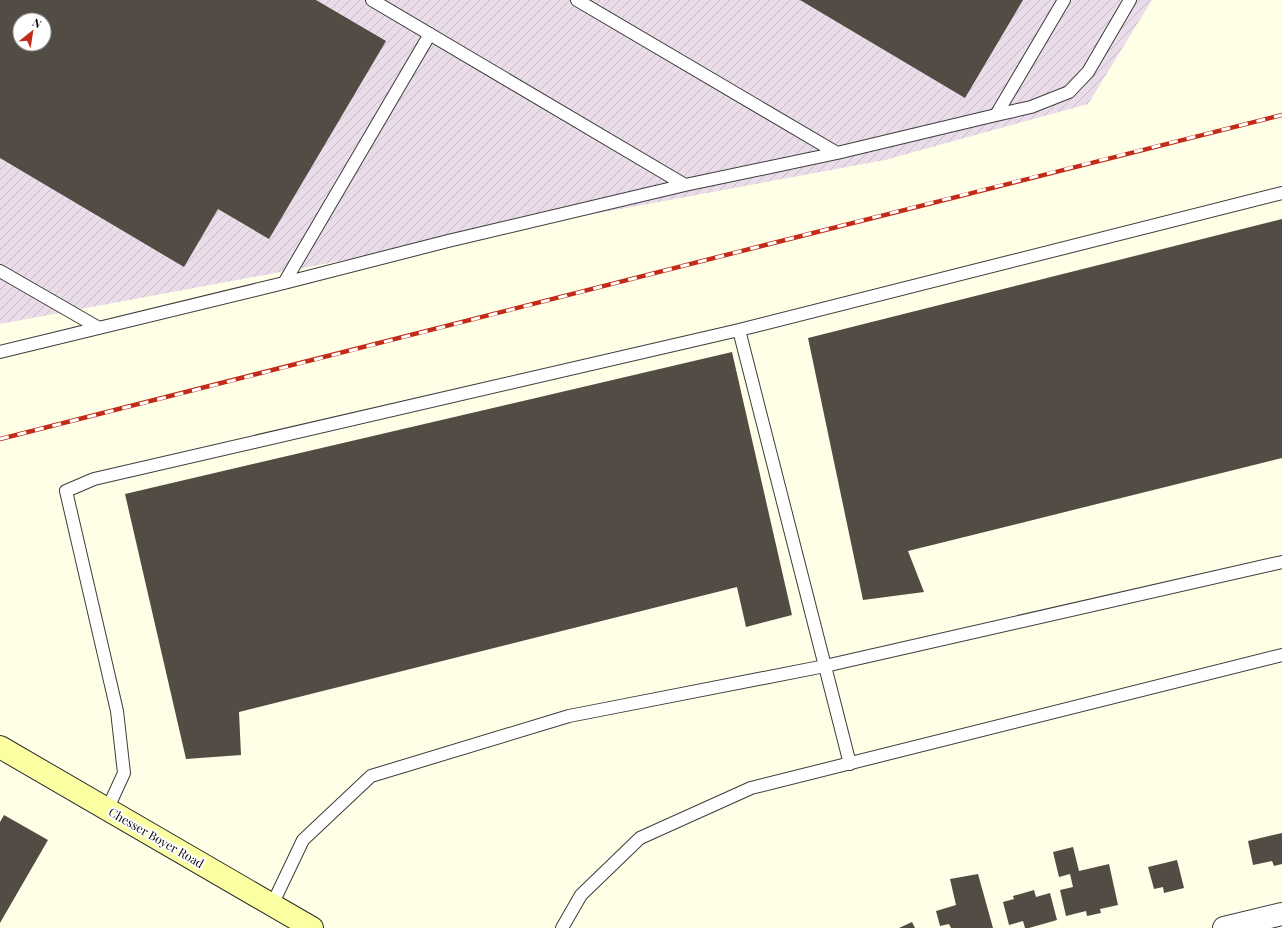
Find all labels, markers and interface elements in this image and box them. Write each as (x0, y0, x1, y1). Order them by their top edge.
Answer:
north arrow (12, 12, 52, 52)
text: N (30, 14, 44, 31)
street label: Chesser Boyer Road (106, 803, 207, 871)

